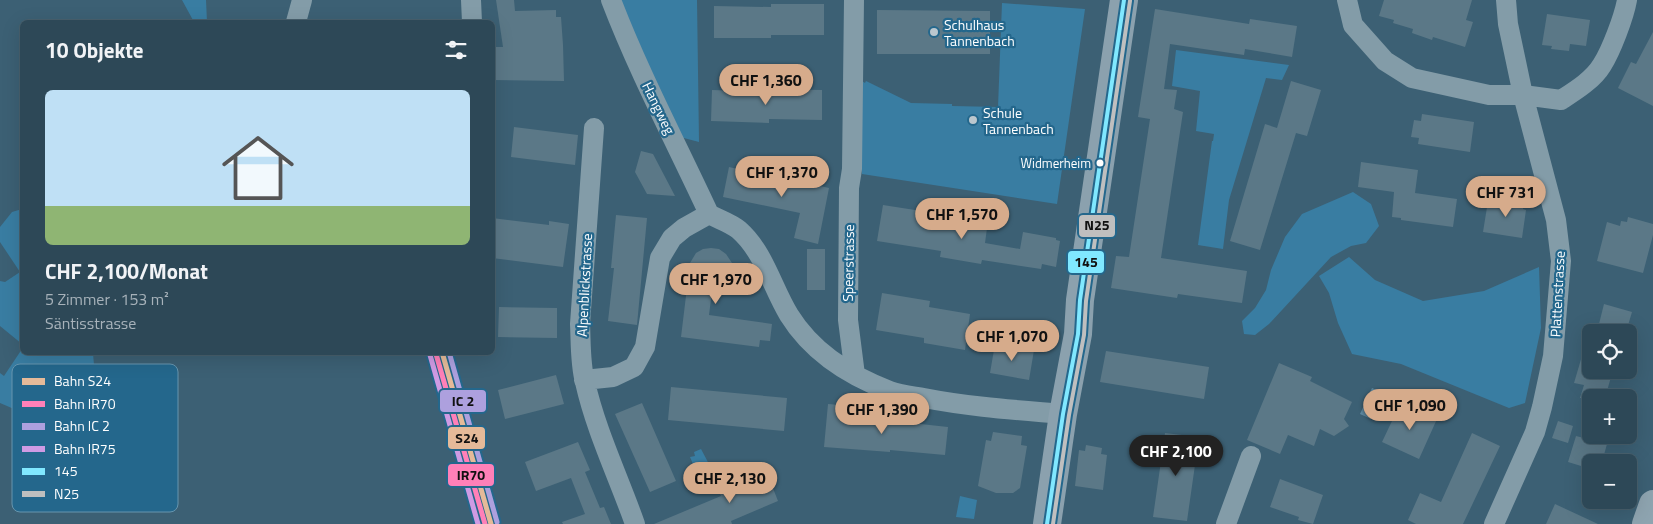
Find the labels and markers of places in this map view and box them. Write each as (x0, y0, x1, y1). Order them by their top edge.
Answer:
place label: Schulhaus Tannenbach (944, 14, 1015, 51)
marker: Schulhaus Tannenbach (928, 26, 940, 38)
pin: CHF 1,360 (709, 64, 823, 106)
place label: Schule Tannenbach (983, 102, 1054, 139)
marker: Schule Tannenbach (967, 114, 979, 126)
place label: Widmerheim (1021, 153, 1091, 173)
pin: CHF 1,370 (725, 156, 839, 198)
marker: Widmerheim (1095, 158, 1105, 168)
pin: CHF 731 (1460, 176, 1552, 218)
pin: CHF 1,570 (905, 198, 1019, 240)
pin: CHF 1,970 (659, 262, 773, 305)
pin: CHF 1,070 (955, 320, 1069, 362)
pin: CHF 1,090 (1353, 388, 1467, 431)
pin: CHF 1,390 (825, 392, 939, 435)
pin: CHF 2,100 (1119, 434, 1233, 477)
pin: CHF 2,130 (673, 462, 787, 504)

